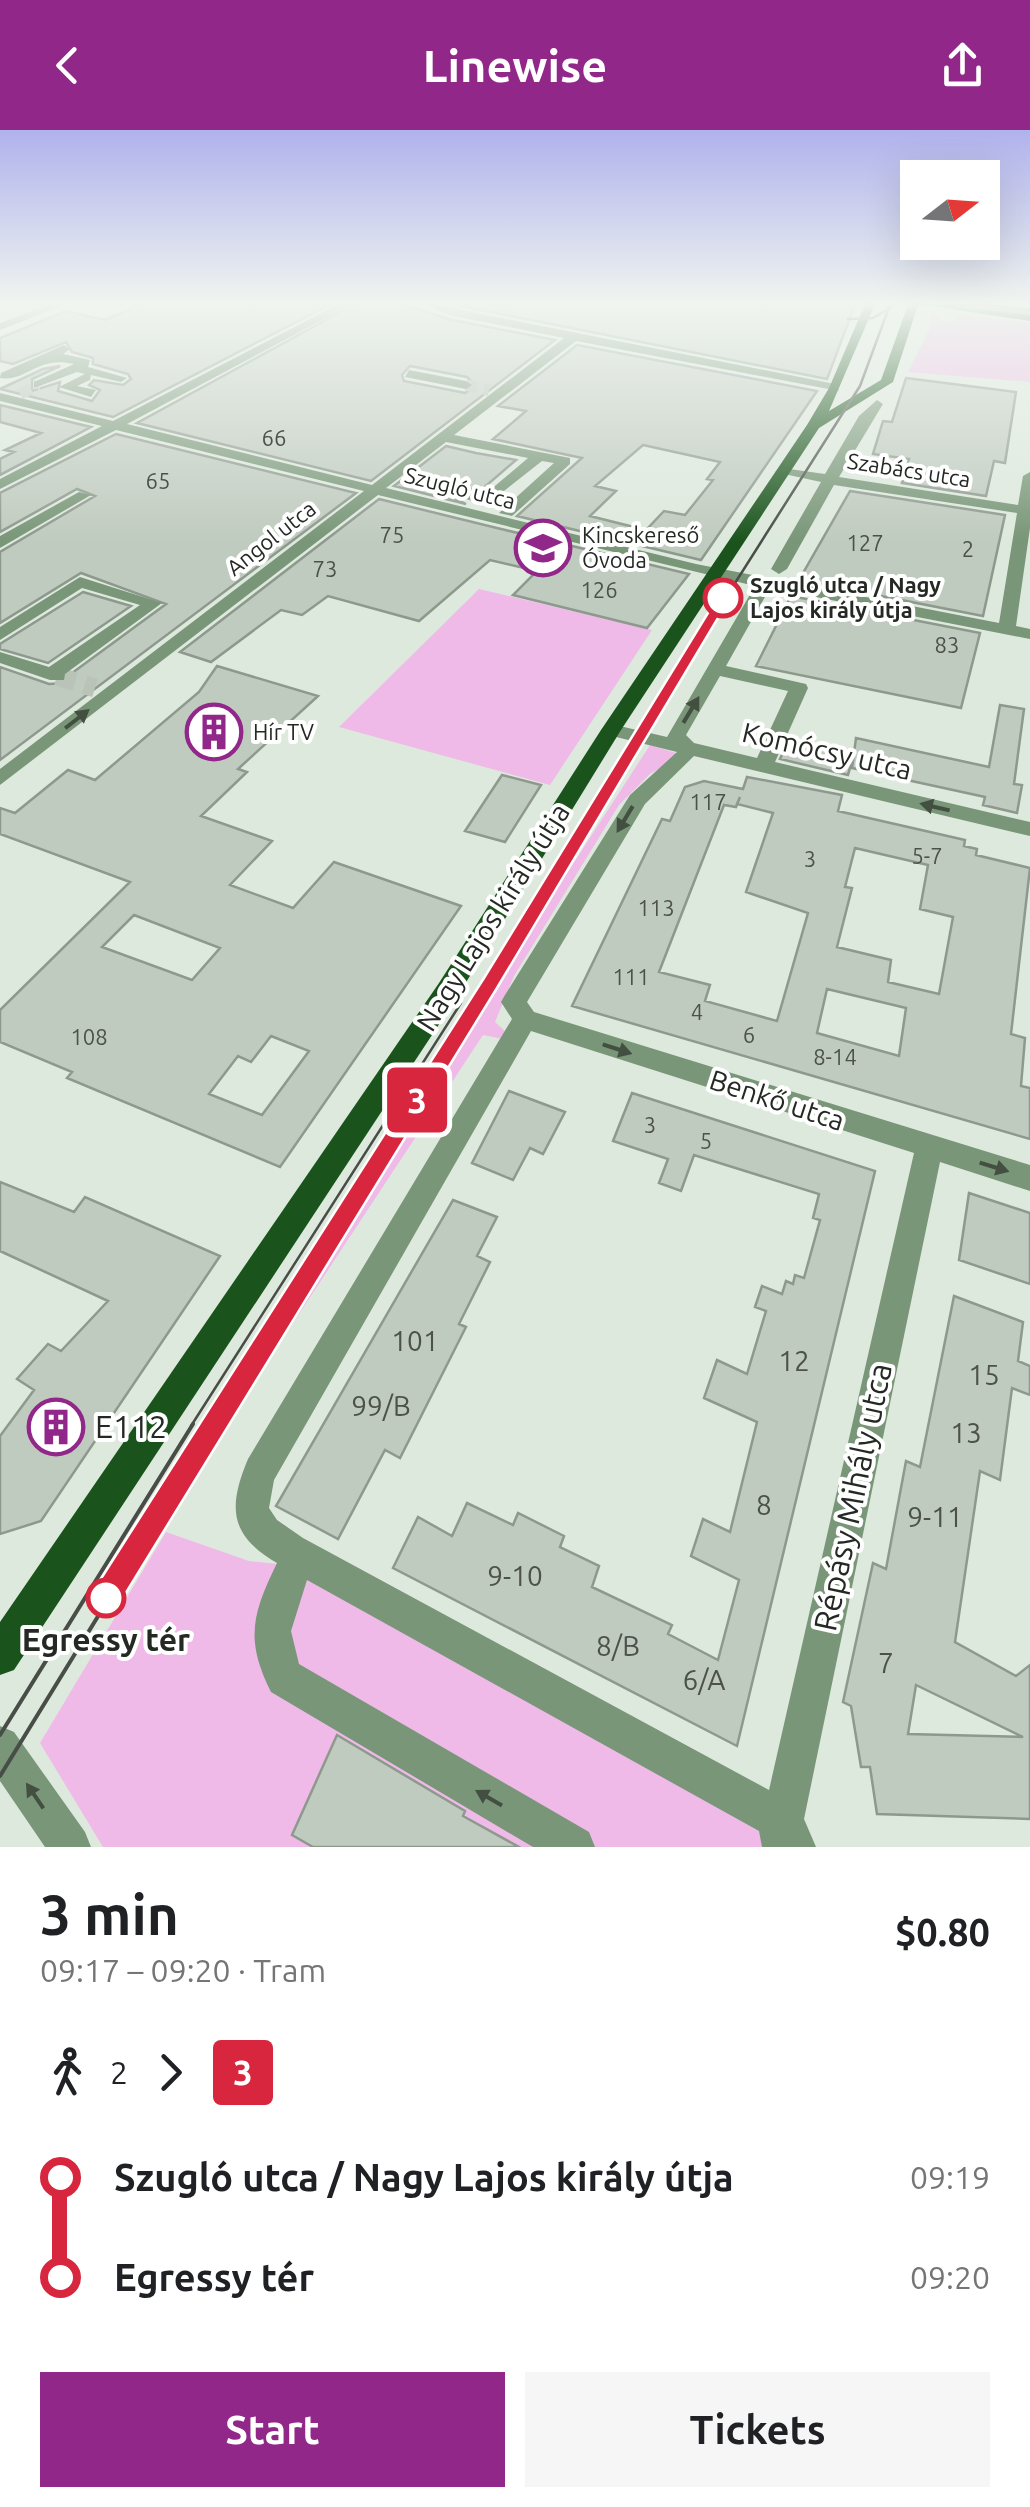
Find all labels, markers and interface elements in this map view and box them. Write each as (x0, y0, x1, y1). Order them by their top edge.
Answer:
icon: back (40, 38, 95, 93)
icon: share (935, 38, 990, 93)
text: Linewise (423, 40, 607, 91)
north arrow (900, 160, 1000, 260)
map controls (900, 160, 1000, 260)
house number: 66 (262, 425, 286, 450)
street label: Szabács utca (846, 447, 973, 492)
street label: Szugló utca (402, 462, 518, 513)
house number: 65 (146, 468, 170, 493)
street label: Angol utca (221, 495, 320, 580)
school or university icon: Kincskereső Óvoda (513, 518, 573, 578)
house number: 75 (380, 522, 404, 547)
place label: Kincskereső Óvoda (582, 522, 699, 572)
house number: 127 (846, 530, 884, 555)
house number: 2 (962, 536, 974, 561)
house number: 73 (313, 556, 337, 581)
place label: Szugló utca / Nagy Lajos király útja (750, 572, 941, 622)
house number: 126 (580, 577, 618, 602)
marker: Szugló utca / Nagy Lajos király útja (704, 579, 742, 617)
house number: 83 (935, 632, 959, 657)
one-way arrow (682, 696, 699, 724)
building icon: Hír TV (184, 702, 244, 762)
one-way arrow (64, 709, 89, 730)
street label: Komócsy utca (739, 716, 915, 785)
place label: Hír TV (253, 719, 314, 744)
house number: 117 (689, 789, 727, 814)
street label: Nagy Lajos király útja (410, 797, 575, 1036)
one-way arrow (919, 799, 950, 814)
one-way arrow (617, 805, 634, 833)
house number: 5-7 (911, 843, 943, 868)
house number: 3 (804, 846, 816, 871)
house number: 113 (637, 895, 675, 920)
house number: 111 (612, 964, 650, 989)
house number: 4 (691, 999, 703, 1024)
house number: 6 (743, 1022, 755, 1047)
house number: 108 (70, 1024, 108, 1049)
one-way arrow (603, 1042, 633, 1057)
house number: 8-14 (813, 1044, 857, 1069)
street label: Benkő utca (706, 1063, 848, 1136)
line badge: 3 (384, 1068, 450, 1132)
text: 3 (407, 1080, 427, 1120)
house number: 3 (644, 1112, 656, 1137)
house number: 5 (700, 1128, 712, 1153)
one-way arrow (979, 1160, 1010, 1175)
house number: 101 (391, 1325, 439, 1356)
house number: 12 (778, 1345, 810, 1376)
house number: 15 (968, 1359, 1000, 1390)
street label: Répásy Mihály utca (806, 1360, 898, 1634)
house number: 99/B (351, 1390, 411, 1421)
building icon: E112 (26, 1397, 86, 1457)
place label: E112 (95, 1408, 167, 1444)
house number: 13 (950, 1417, 982, 1448)
house number: 8 (756, 1489, 772, 1520)
house number: 9-11 (907, 1501, 963, 1532)
house number: 9-10 (487, 1560, 543, 1591)
marker: Egressy tér (87, 1579, 125, 1617)
place label: Egressy tér (22, 1621, 190, 1657)
house number: 8/B (596, 1630, 640, 1661)
house number: 7 (878, 1647, 894, 1678)
house number: 6/A (682, 1664, 726, 1695)
one-way arrow (26, 1783, 45, 1810)
one-way arrow (475, 1790, 503, 1807)
text: 3 min (40, 1884, 179, 1945)
text: $0.80 (895, 1911, 990, 1953)
text: 09:17 – 09:20 · Tram (40, 1952, 326, 1988)
icon: walk (40, 2045, 95, 2100)
icon: forward (143, 2045, 198, 2100)
text: 3 (233, 2052, 253, 2092)
text: 2 (110, 2054, 128, 2090)
text: Szugló utca / Nagy Lajos király útja (114, 2156, 734, 2198)
text: 09:19 (910, 2159, 990, 2195)
text: Egressy tér (114, 2256, 314, 2298)
text: 09:20 (910, 2259, 990, 2295)
button: Start (40, 2372, 505, 2487)
button: Tickets (525, 2372, 990, 2487)

